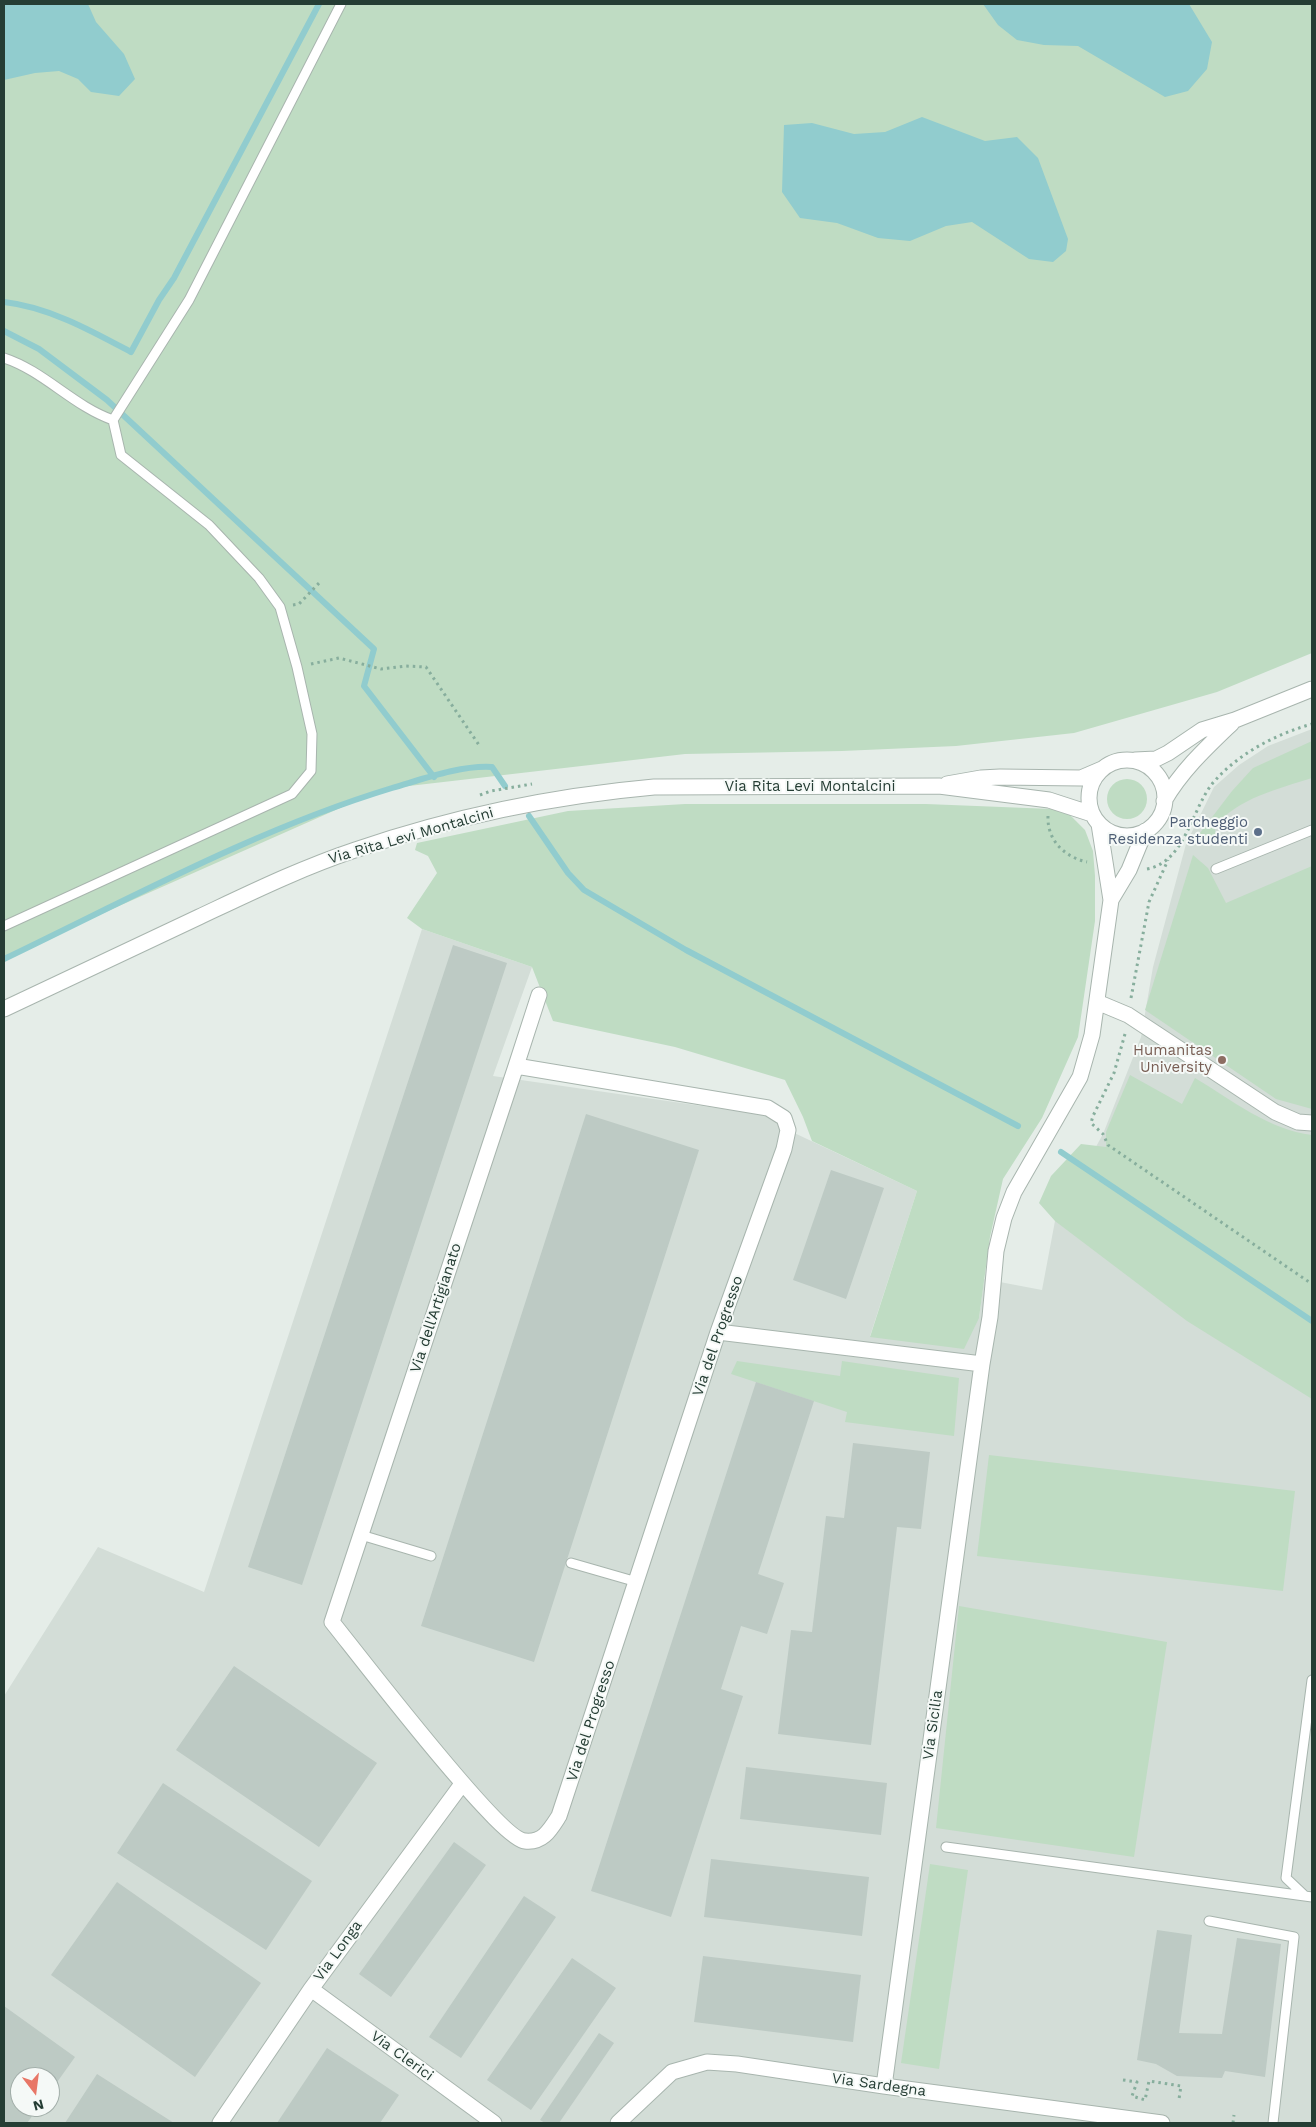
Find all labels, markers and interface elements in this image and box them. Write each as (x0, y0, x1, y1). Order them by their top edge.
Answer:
street label: Via Rita Levi Montalcini (724, 778, 896, 796)
street label: Via Rita Levi Montalcini (326, 804, 496, 868)
place label: Parcheggio Residenza studenti (1108, 814, 1248, 849)
marker: Parcheggio Residenza studenti (1252, 826, 1264, 838)
place label: Humanitas University (1133, 1042, 1212, 1077)
marker: Humanitas University (1216, 1054, 1228, 1066)
street label: Via dell'Artigianato (407, 1241, 465, 1375)
street label: Via del Progresso (689, 1273, 747, 1399)
street label: Via del Progresso (563, 1658, 619, 1784)
street label: Via Sicilia (919, 1689, 947, 1761)
street label: Via Longa (310, 1917, 366, 1985)
street label: Via Clerici (367, 2027, 437, 2085)
north arrow (10, 2067, 60, 2117)
street label: Via Sardegna (831, 2069, 927, 2101)
text: N (32, 2096, 46, 2115)

